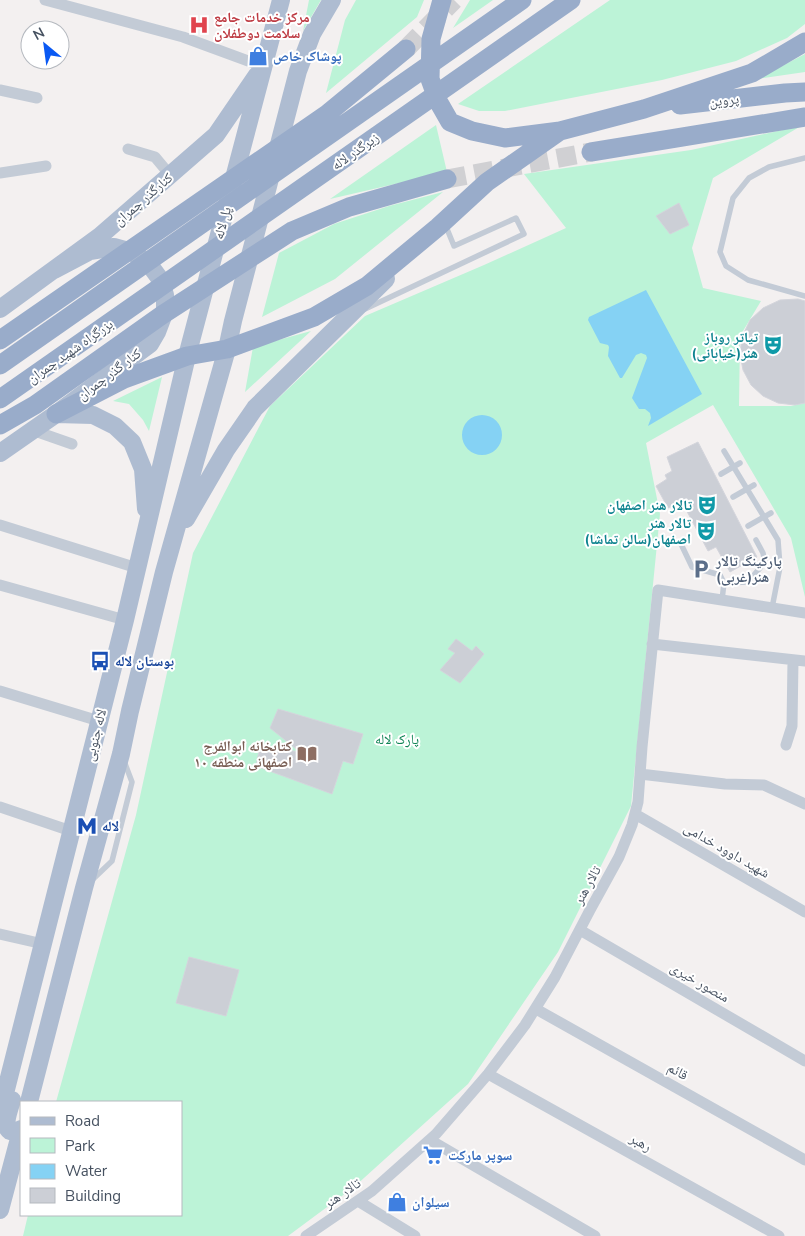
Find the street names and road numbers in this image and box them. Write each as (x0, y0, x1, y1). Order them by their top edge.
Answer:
street label: پروین (708, 89, 740, 112)
street label: زیرگذر لاله (328, 128, 383, 175)
street label: کنارگذر چمران (110, 168, 177, 230)
street label: پل لاله (209, 204, 236, 242)
street label: بزرگراه شهید چمران (24, 315, 117, 388)
street label: کنار گذر چمران (73, 344, 145, 405)
street label: لاله جنوبی (80, 707, 111, 763)
street label: شهید داوود خدامی (680, 818, 773, 883)
street label: تالار هنر (569, 862, 606, 909)
street label: منصور خیری (667, 958, 733, 1007)
street label: قائم (664, 1058, 692, 1085)
street label: رهبر (626, 1128, 655, 1156)
street label: تالار هنر (319, 1174, 365, 1214)

